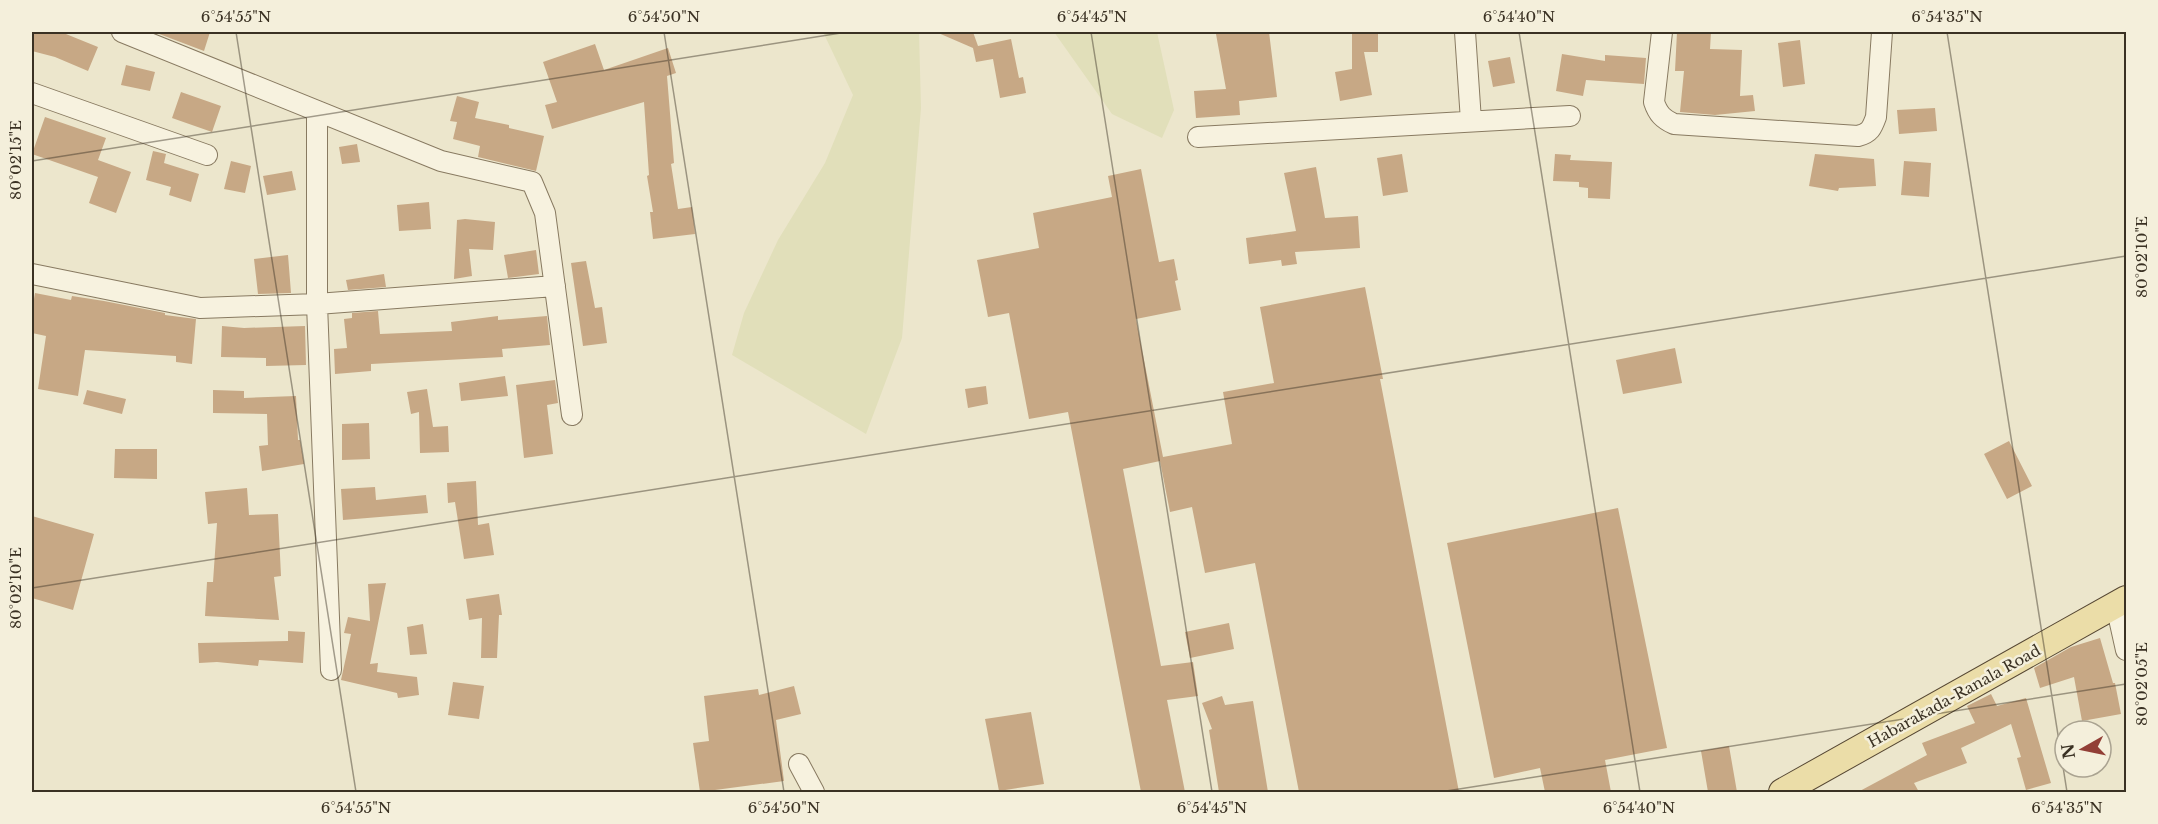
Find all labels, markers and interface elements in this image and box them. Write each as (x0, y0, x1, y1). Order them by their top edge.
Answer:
text: 6°54'55"N (201, 7, 271, 26)
text: 6°54'50"N (628, 7, 700, 26)
text: 6°54'45"N (1057, 7, 1127, 26)
text: 6°54'40"N (1483, 7, 1555, 26)
text: 6°54'35"N (1911, 7, 1983, 26)
text: 80°02'15"E (6, 120, 25, 200)
text: 80°02'10"E (2132, 216, 2151, 298)
text: 80°02'10"E (6, 547, 25, 629)
street label: Habarakada-Ranala Road (1864, 641, 2044, 751)
text: 80°02'05"E (2132, 642, 2151, 726)
north arrow (2053, 719, 2113, 779)
text: N (2057, 742, 2079, 760)
text: 6°54'55"N (321, 798, 391, 817)
text: 6°54'50"N (748, 798, 820, 817)
text: 6°54'45"N (1177, 798, 1247, 817)
text: 6°54'40"N (1603, 798, 1675, 817)
text: 6°54'35"N (2031, 798, 2103, 817)

